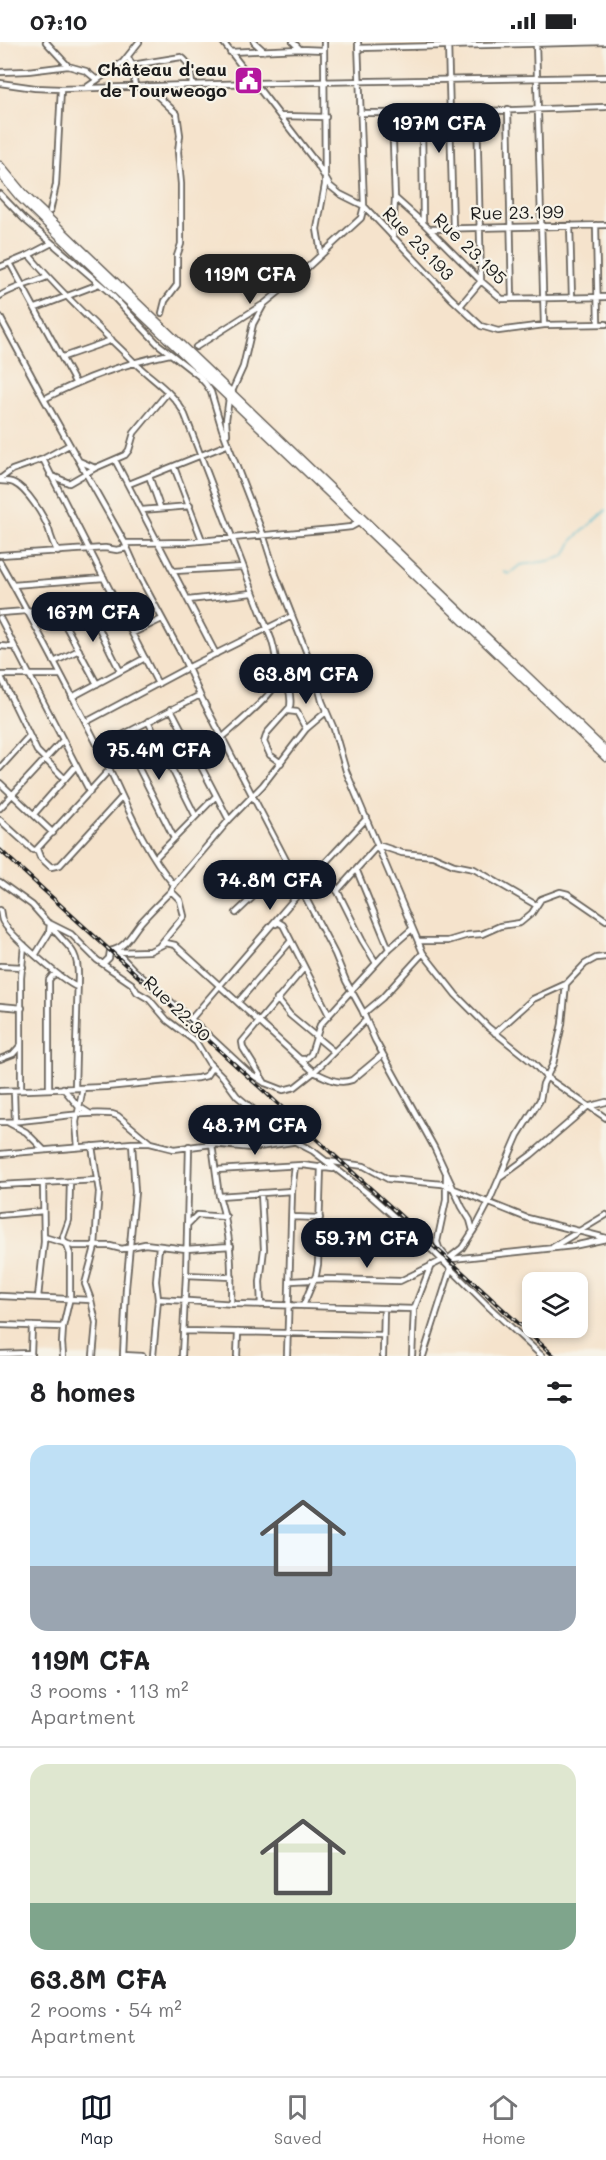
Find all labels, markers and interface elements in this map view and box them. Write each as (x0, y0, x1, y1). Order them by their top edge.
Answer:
text: 07:10 (30, 7, 87, 36)
place label: Château d'eau de Tourweogo (97, 57, 227, 102)
public building icon: Château d'eau de Tourweogo (232, 64, 264, 96)
pin: 197M CFA (377, 103, 501, 154)
text: 197M CFA (392, 109, 487, 135)
street label: Rue 23.199 (470, 199, 564, 225)
street label: Rue 23.193 (378, 201, 460, 285)
street label: Rue 23.195 (429, 207, 513, 289)
pin: 119M CFA (188, 254, 312, 305)
text: 119M CFA (204, 260, 296, 286)
pin: 167M CFA (31, 592, 155, 643)
text: 167M CFA (45, 598, 141, 624)
pin: 63.8M CFA (237, 654, 375, 705)
text: 63.8M CFA (253, 660, 359, 686)
pin: 75.4M CFA (90, 730, 228, 781)
text: 75.4M CFA (107, 736, 211, 762)
pin: 74.8M CFA (201, 860, 339, 911)
text: 74.8M CFA (217, 866, 323, 892)
street label: Rue 22.30 (139, 970, 217, 1047)
pin: 48.7M CFA (186, 1105, 324, 1156)
text: 48.7M CFA (202, 1111, 308, 1137)
pin: 59.7M CFA (298, 1218, 436, 1269)
text: 59.7M CFA (315, 1224, 419, 1250)
map controls (522, 1272, 588, 1338)
button: layers (522, 1272, 588, 1338)
text: 8 homes (30, 1375, 136, 1409)
icon: filters (543, 1376, 576, 1409)
icon: home (249, 1484, 357, 1592)
text: 119M CFA (30, 1643, 151, 1677)
text: 3 rooms · 113 m² (30, 1677, 189, 1703)
text: Apartment (30, 1703, 136, 1729)
icon: home (249, 1803, 357, 1911)
text: 63.8M CFA (30, 1962, 167, 1996)
text: 2 rooms · 54 m² (30, 1996, 182, 2022)
text: Apartment (30, 2022, 136, 2048)
tab: Map (80, 2091, 113, 2148)
tab: Saved (274, 2091, 321, 2148)
tab: Home (482, 2091, 526, 2148)

